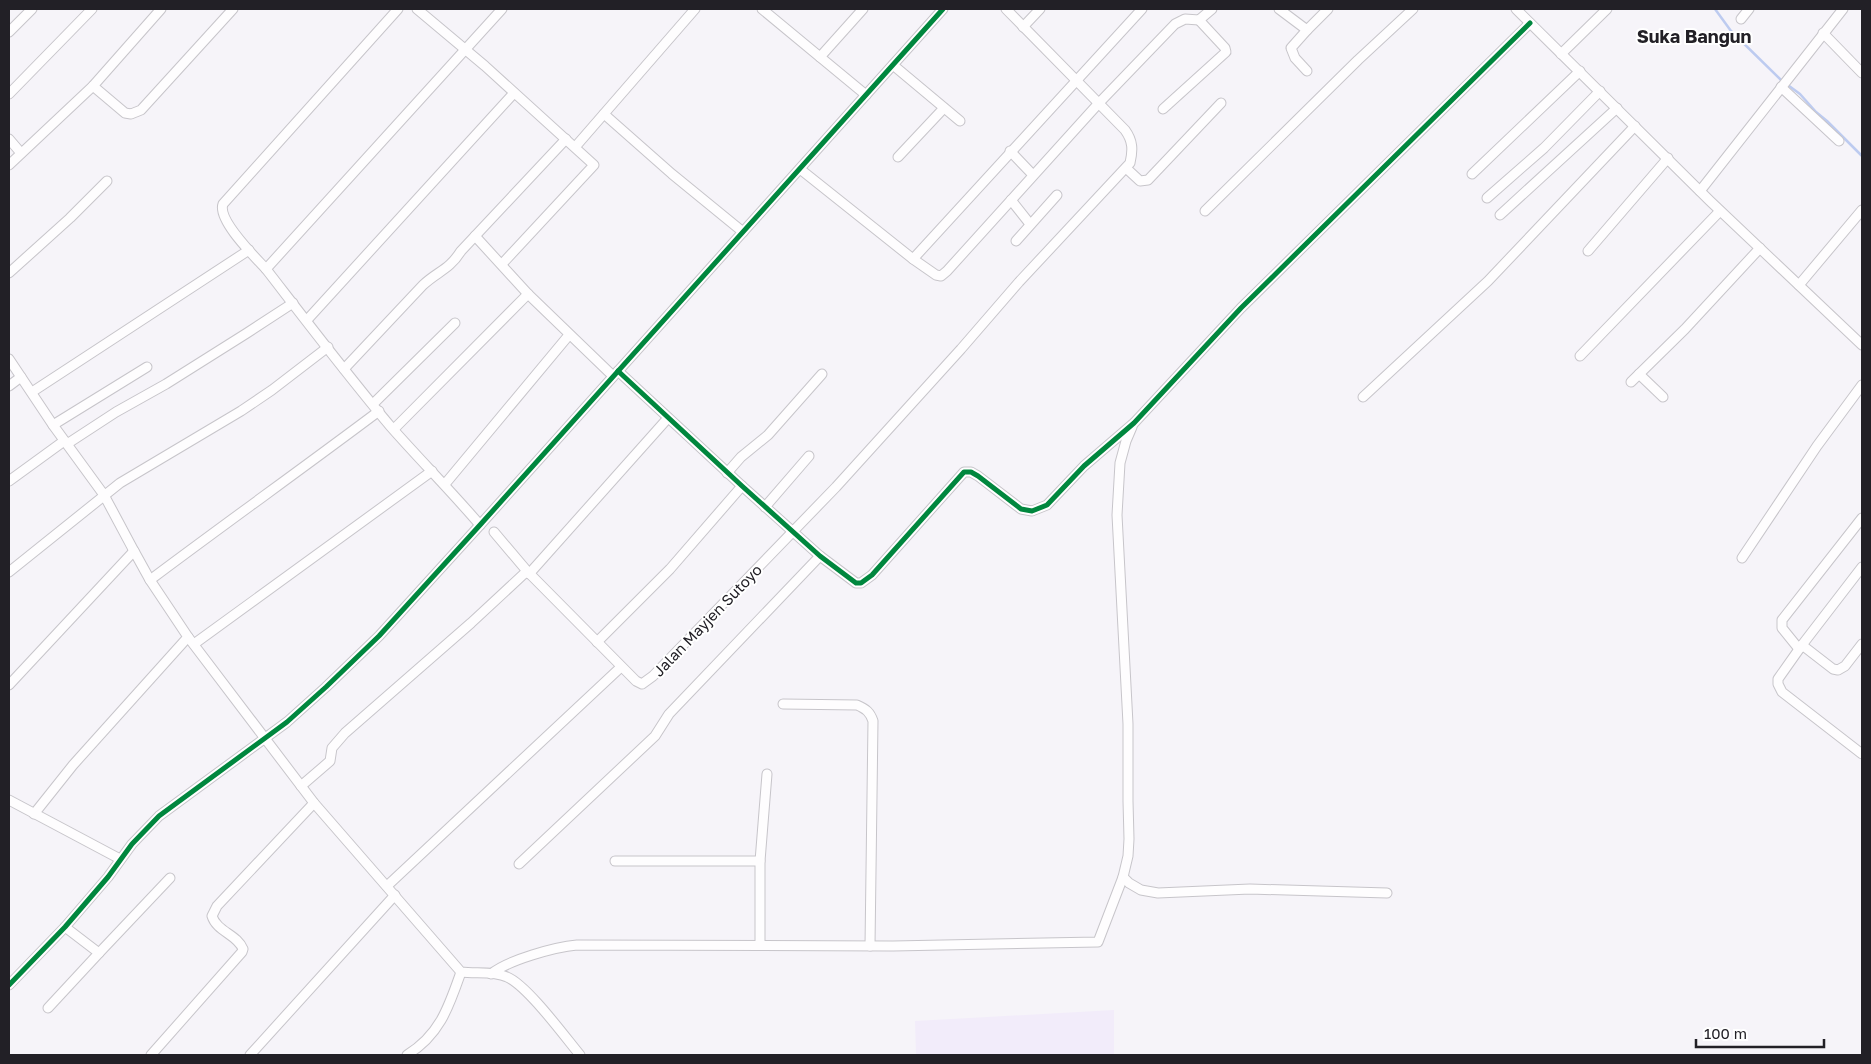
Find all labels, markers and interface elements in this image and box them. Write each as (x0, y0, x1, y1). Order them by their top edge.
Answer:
district label: Suka Bangun (1637, 25, 1751, 47)
street label: Jalan Mayjen Sutoyo (649, 560, 765, 680)
scale bar (1696, 1016, 1824, 1048)
text: 100 m (1704, 1024, 1747, 1042)

